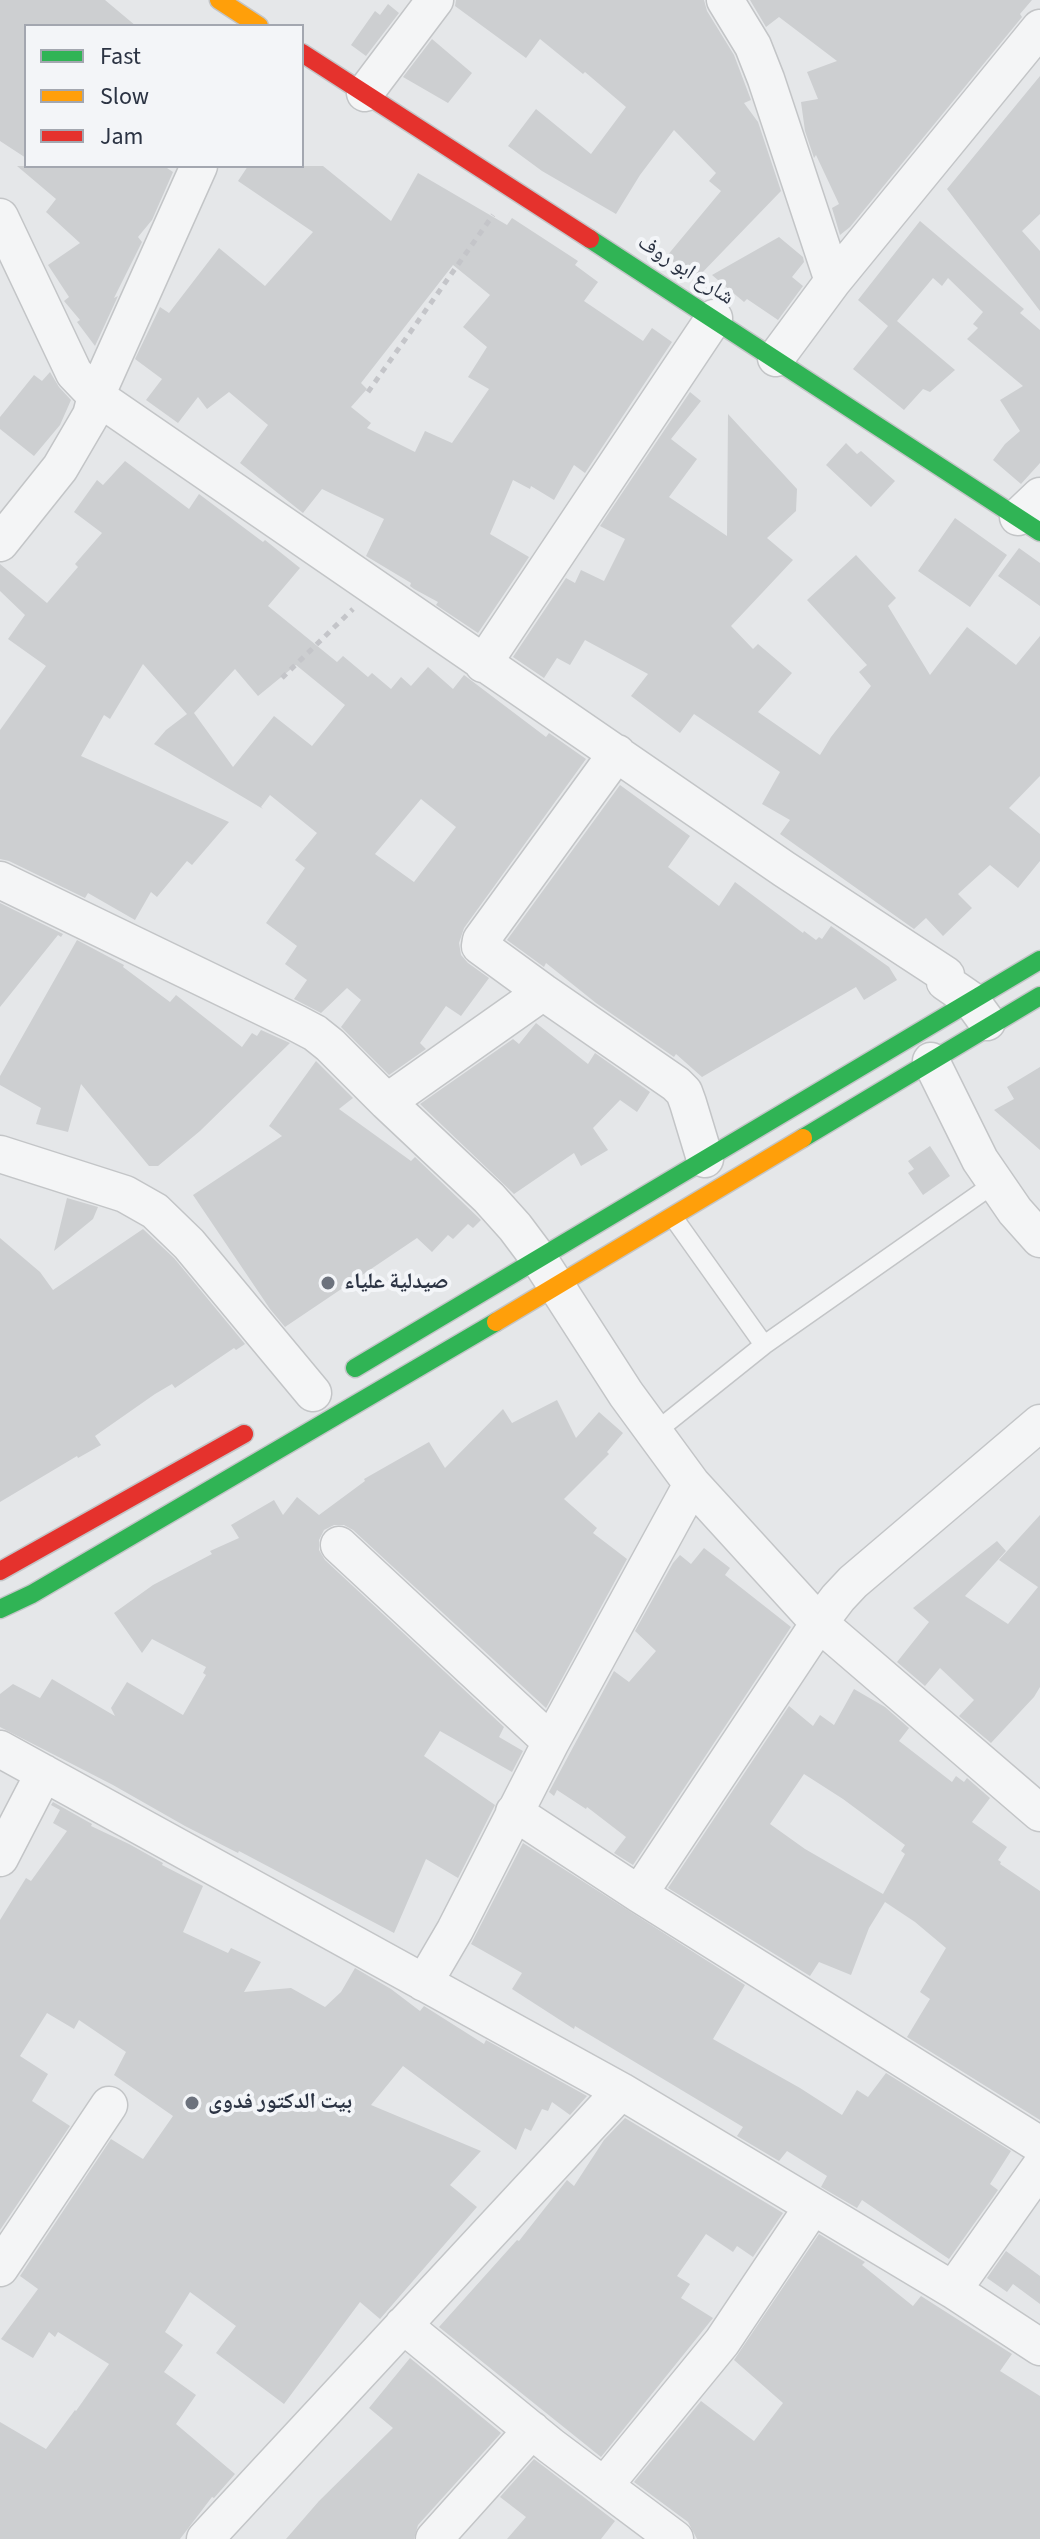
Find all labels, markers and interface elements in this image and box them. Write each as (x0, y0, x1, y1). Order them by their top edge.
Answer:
legend (24, 24, 304, 168)
text: Fast (100, 39, 141, 74)
text: Slow (100, 79, 149, 114)
text: Jam (100, 119, 144, 154)
street label: شارع ابو روف (632, 230, 738, 312)
place label: صيدلية علياء (344, 1270, 448, 1296)
marker: صيدلية علياء (319, 1274, 337, 1292)
place label: بيت الدكتور فدوى (208, 2090, 352, 2116)
marker: بيت الدكتور فدوى (183, 2094, 201, 2112)

